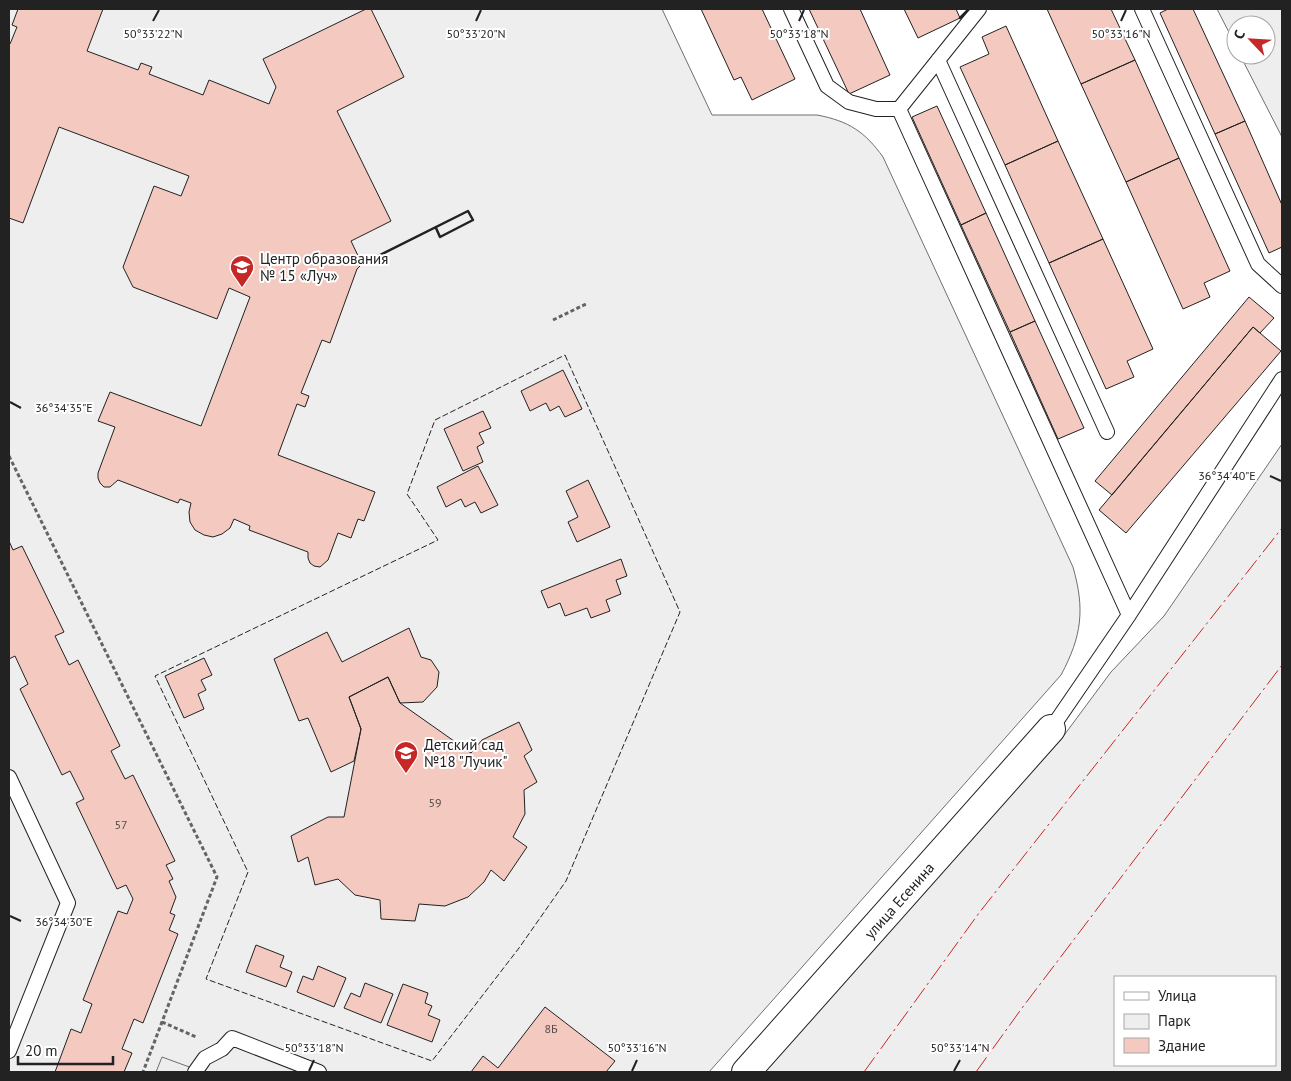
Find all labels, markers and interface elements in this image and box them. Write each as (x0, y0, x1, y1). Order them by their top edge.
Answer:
north arrow (1226, 15, 1276, 65)
text: 50°33'22"N (123, 26, 183, 41)
text: 50°33'20"N (446, 26, 506, 41)
text: 50°33'18"N (769, 26, 829, 41)
text: 50°33'16"N (1091, 26, 1151, 41)
text: С (1229, 27, 1249, 42)
place label: Центр образования № 15 «Луч» (260, 249, 388, 285)
school or university icon: Центр образования № 15 «Луч» (229, 254, 255, 288)
text: 36°34'35"E (35, 400, 93, 415)
text: 36°34'40"E (1198, 468, 1256, 483)
place label: Детский сад №18 "Лучик" (424, 735, 508, 771)
school or university icon: Детский сад №18 "Лучик" (393, 740, 419, 774)
house number: 59 (428, 795, 442, 810)
house number: 57 (114, 817, 128, 832)
street label: улица Есенина (860, 858, 938, 942)
text: 36°34'30"E (35, 914, 93, 929)
legend (1114, 976, 1276, 1066)
text: Улица (1158, 986, 1196, 1005)
text: Парк (1158, 1011, 1191, 1030)
house number: 8Б (544, 1021, 558, 1036)
scale bar (18, 1034, 112, 1066)
text: Здание (1158, 1036, 1206, 1055)
text: 50°33'18"N (284, 1040, 344, 1055)
text: 50°33'16"N (607, 1040, 667, 1055)
text: 50°33'14"N (930, 1040, 990, 1055)
text: 20 m (25, 1041, 58, 1060)

